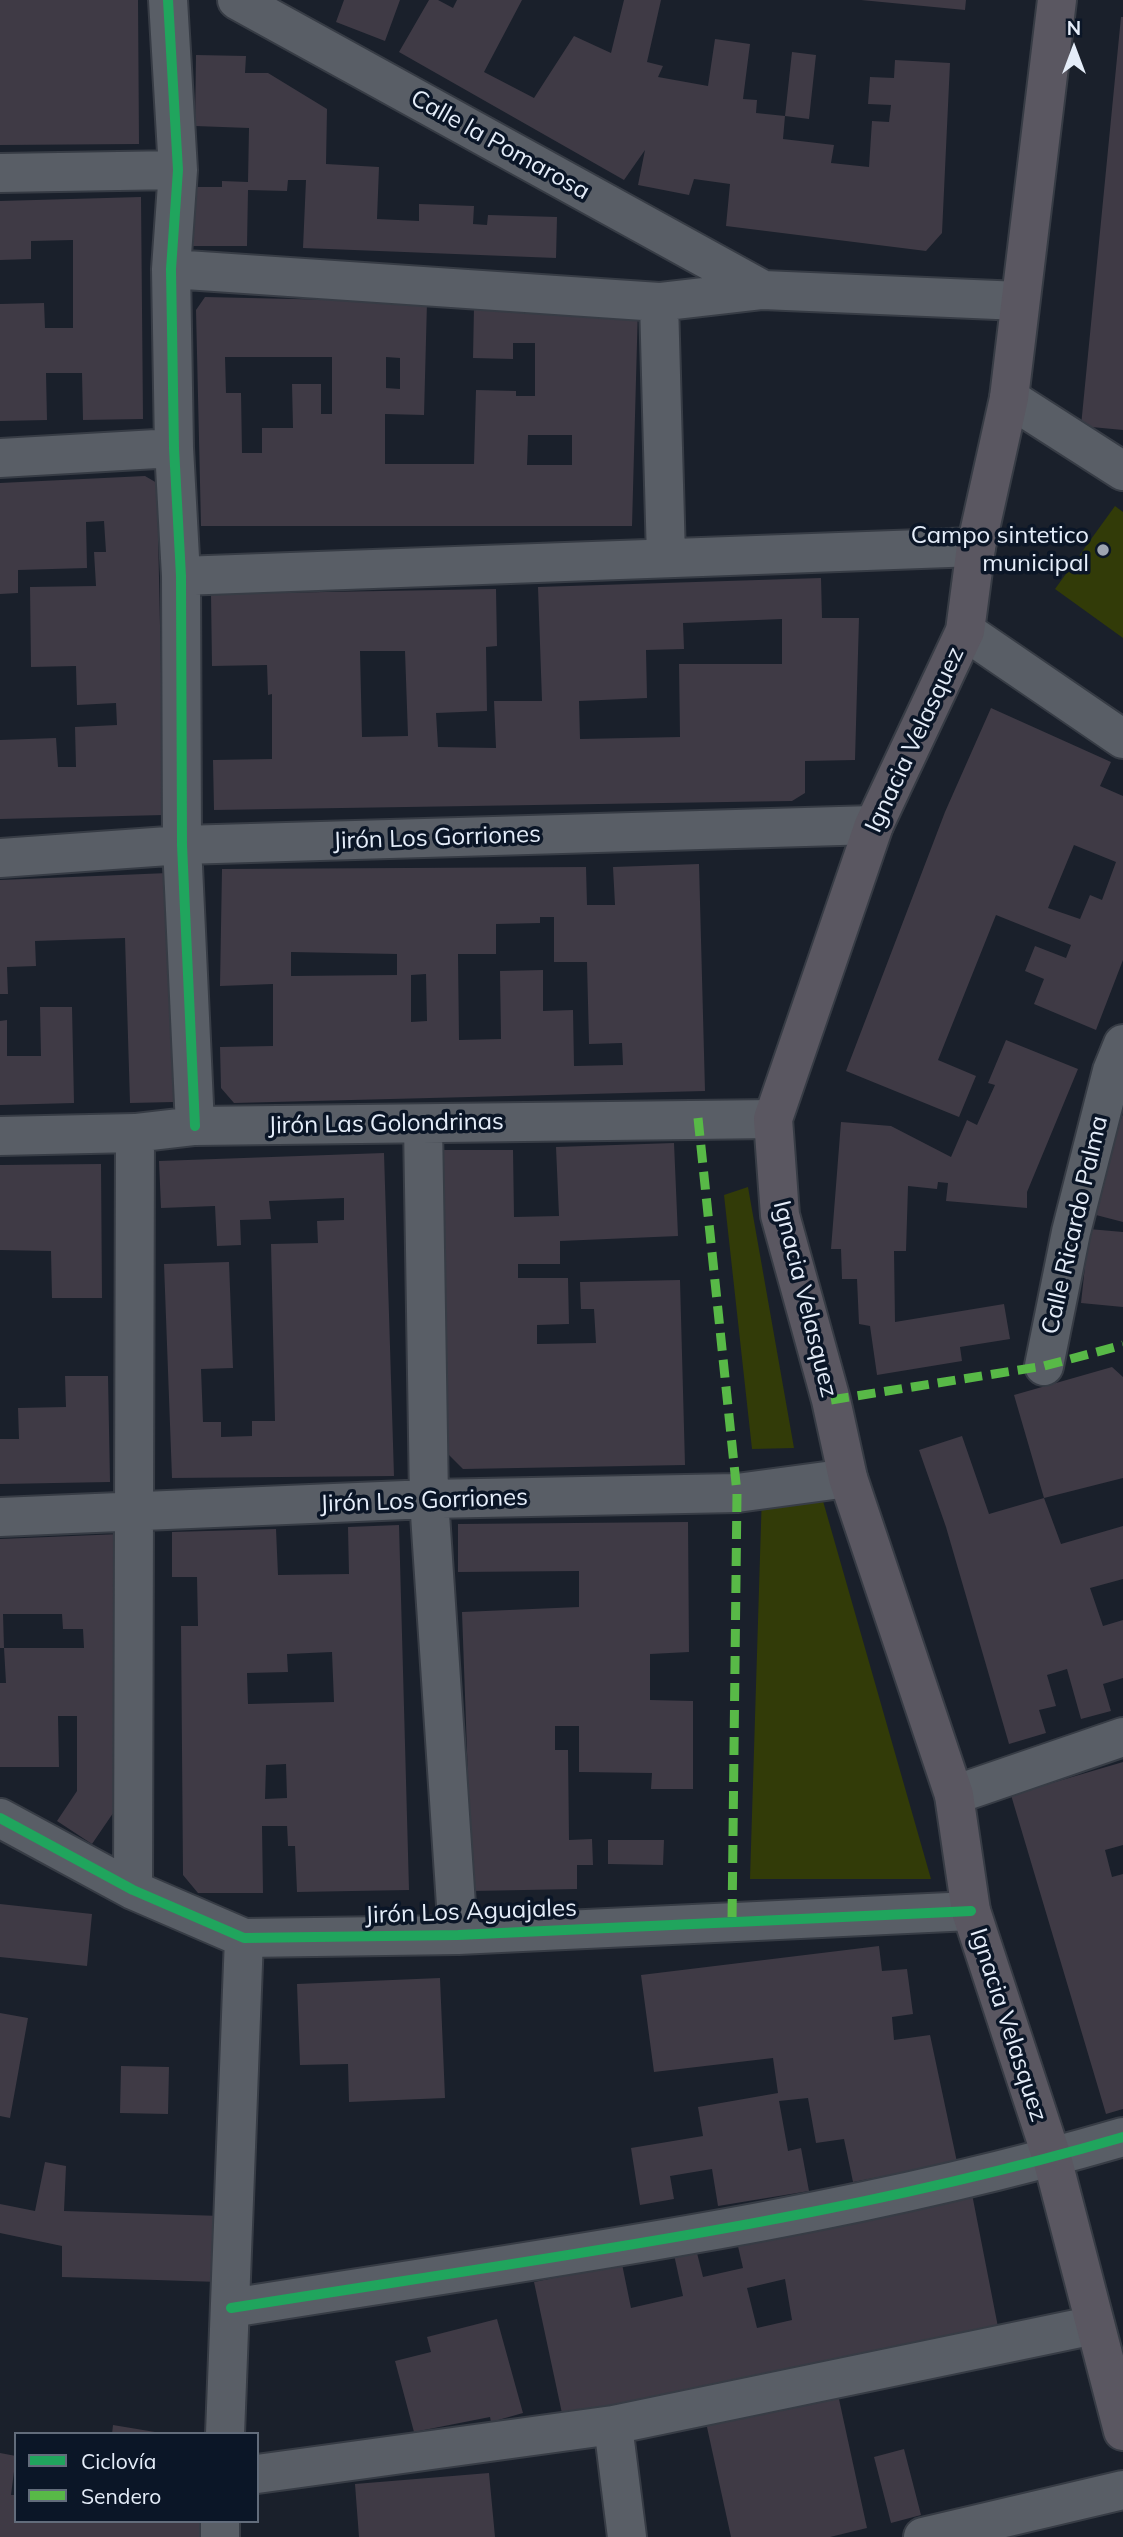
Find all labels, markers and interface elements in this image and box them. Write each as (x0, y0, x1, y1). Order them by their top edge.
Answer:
north arrow (1039, 14, 1109, 84)
text: N (1067, 16, 1081, 40)
street label: Calle la Pomarosa (405, 84, 595, 206)
place label: Campo sintetico municipal (911, 522, 1089, 578)
marker: Campo sintetico municipal (1095, 542, 1111, 558)
street label: Ignacia Velasquez (859, 643, 971, 837)
street label: Jirón Los Gorriones (332, 820, 542, 856)
street label: Jirón Las Golondrinas (268, 1108, 504, 1140)
street label: Calle Ricardo Palma (1036, 1113, 1114, 1337)
street label: Ignacia Velasquez (767, 1198, 843, 1400)
street label: Jirón Los Gorriones (319, 1483, 529, 1519)
street label: Jirón Los Aguajales (365, 1894, 577, 1930)
street label: Ignacia Velasquez (963, 1925, 1053, 2125)
legend (14, 2432, 259, 2523)
text: Ciclovía (81, 2448, 156, 2474)
text: Sendero (81, 2483, 161, 2509)

